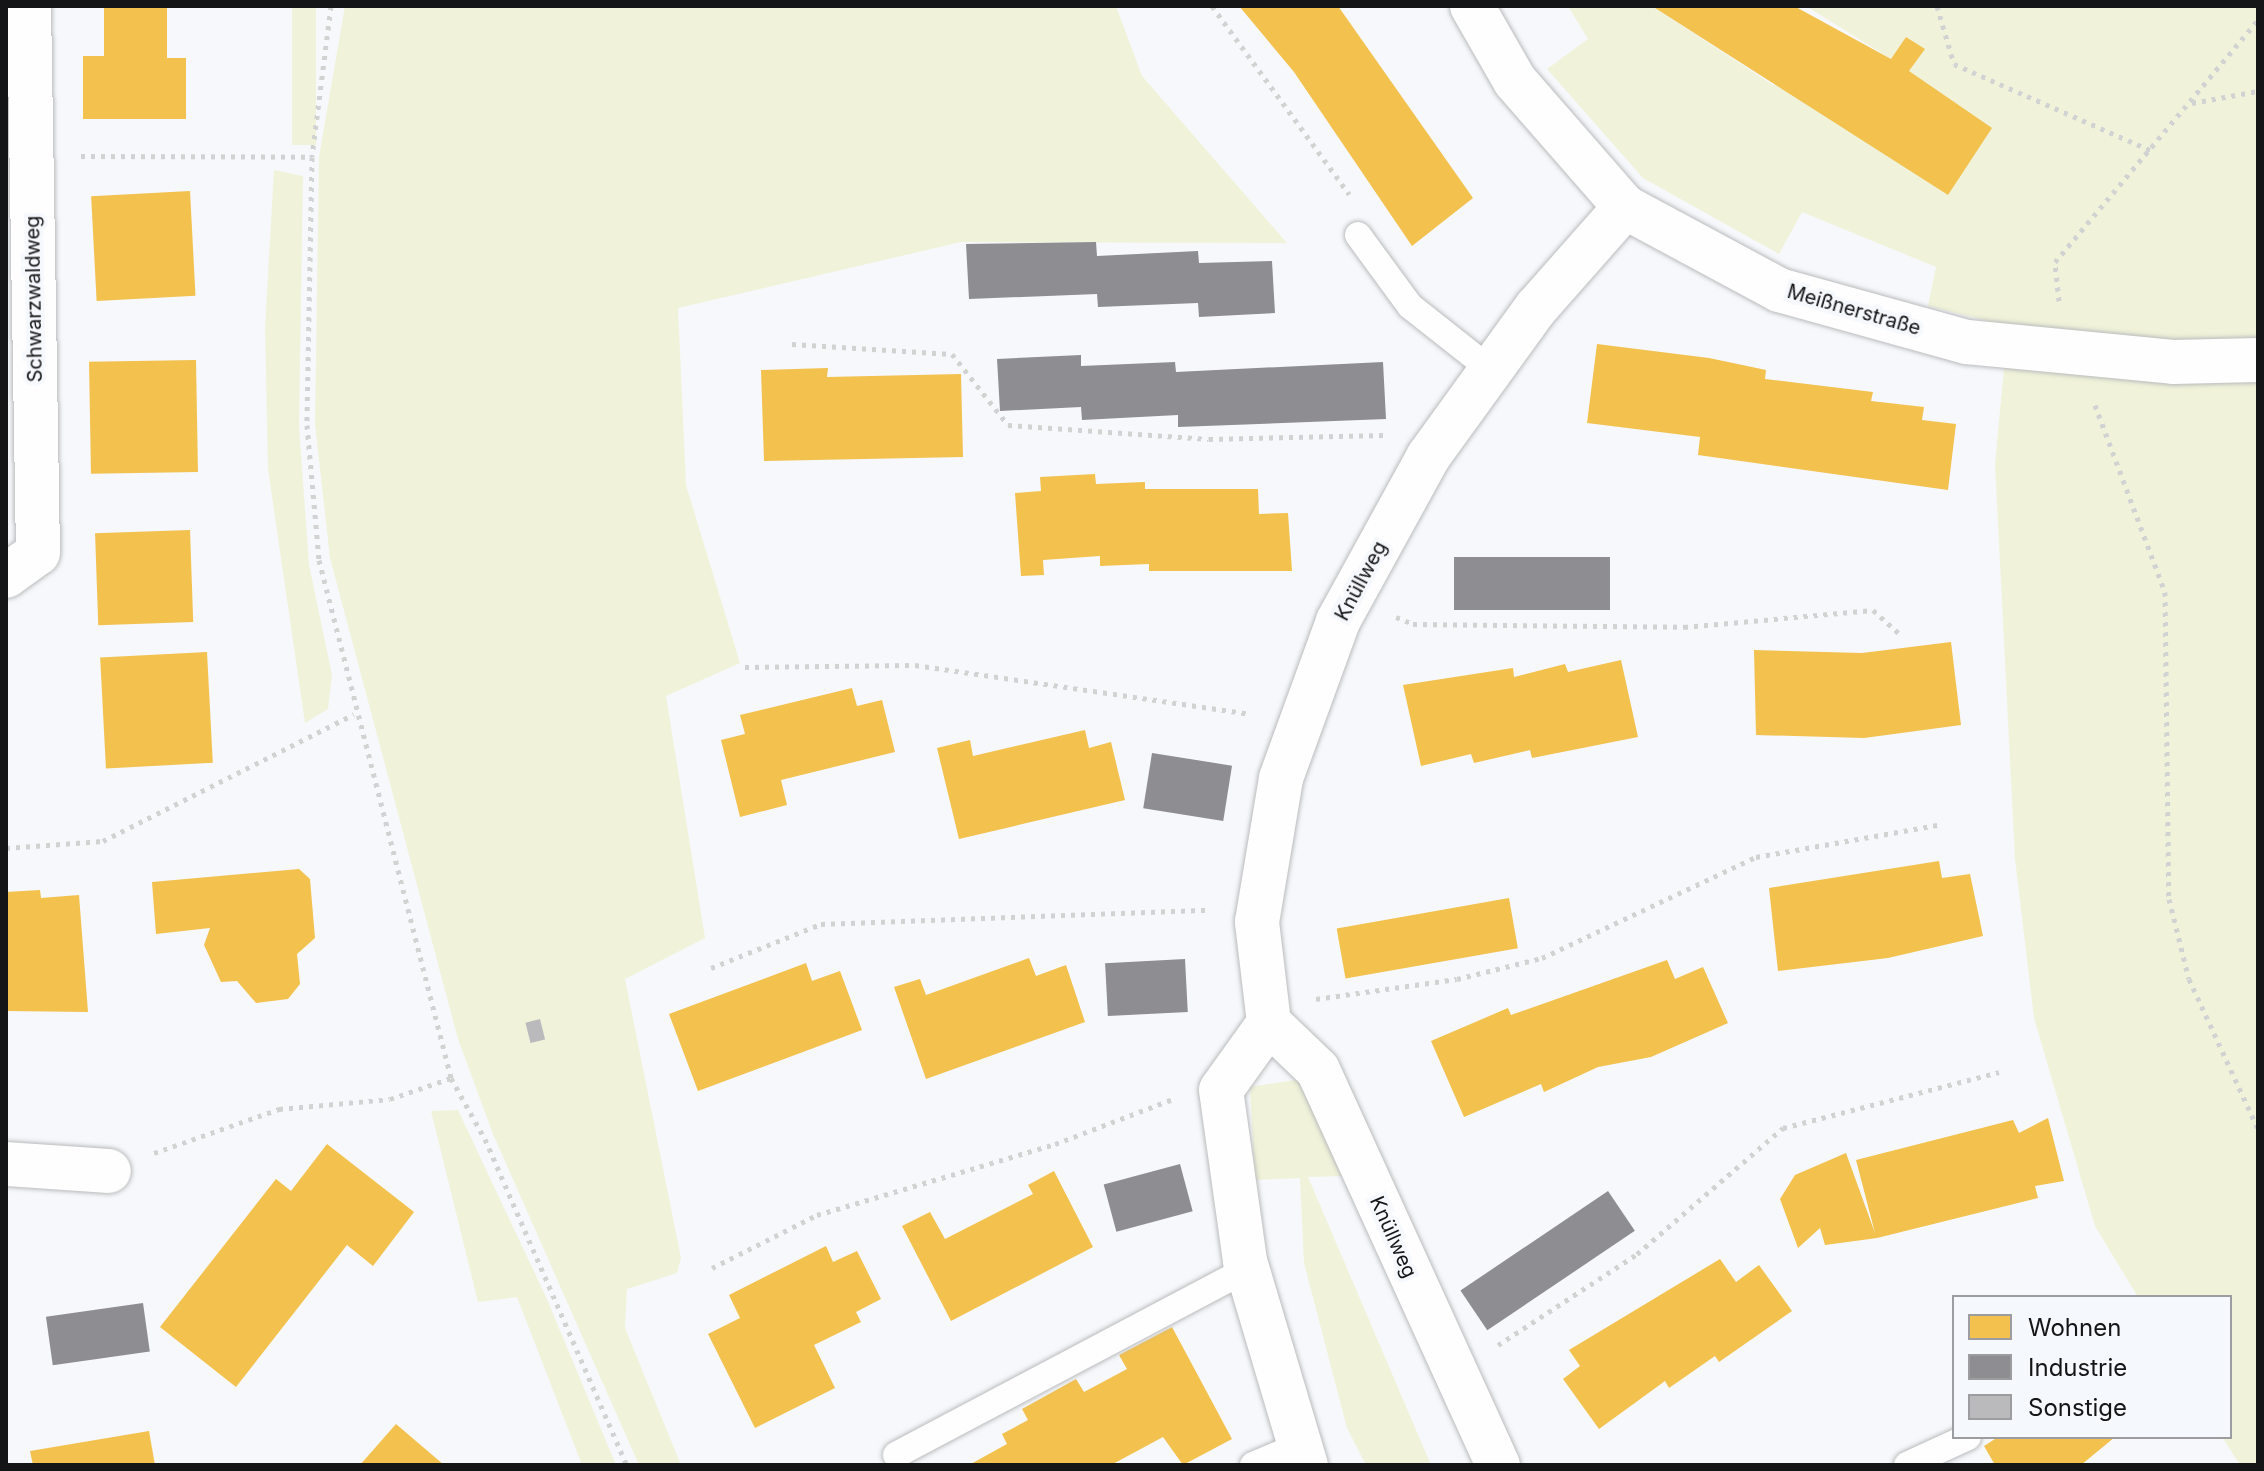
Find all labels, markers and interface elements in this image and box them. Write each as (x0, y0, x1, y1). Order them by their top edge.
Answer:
street label: Schwarzwaldweg (21, 215, 47, 383)
street label: Meißnerstraße (1784, 279, 1924, 341)
street label: Knüllweg (1330, 537, 1392, 625)
street label: Knüllweg (1364, 1193, 1422, 1281)
legend (1952, 1295, 2232, 1439)
text: Wohnen (2028, 1313, 2121, 1342)
text: Industrie (2028, 1353, 2127, 1382)
text: Sonstige (2028, 1393, 2127, 1422)

